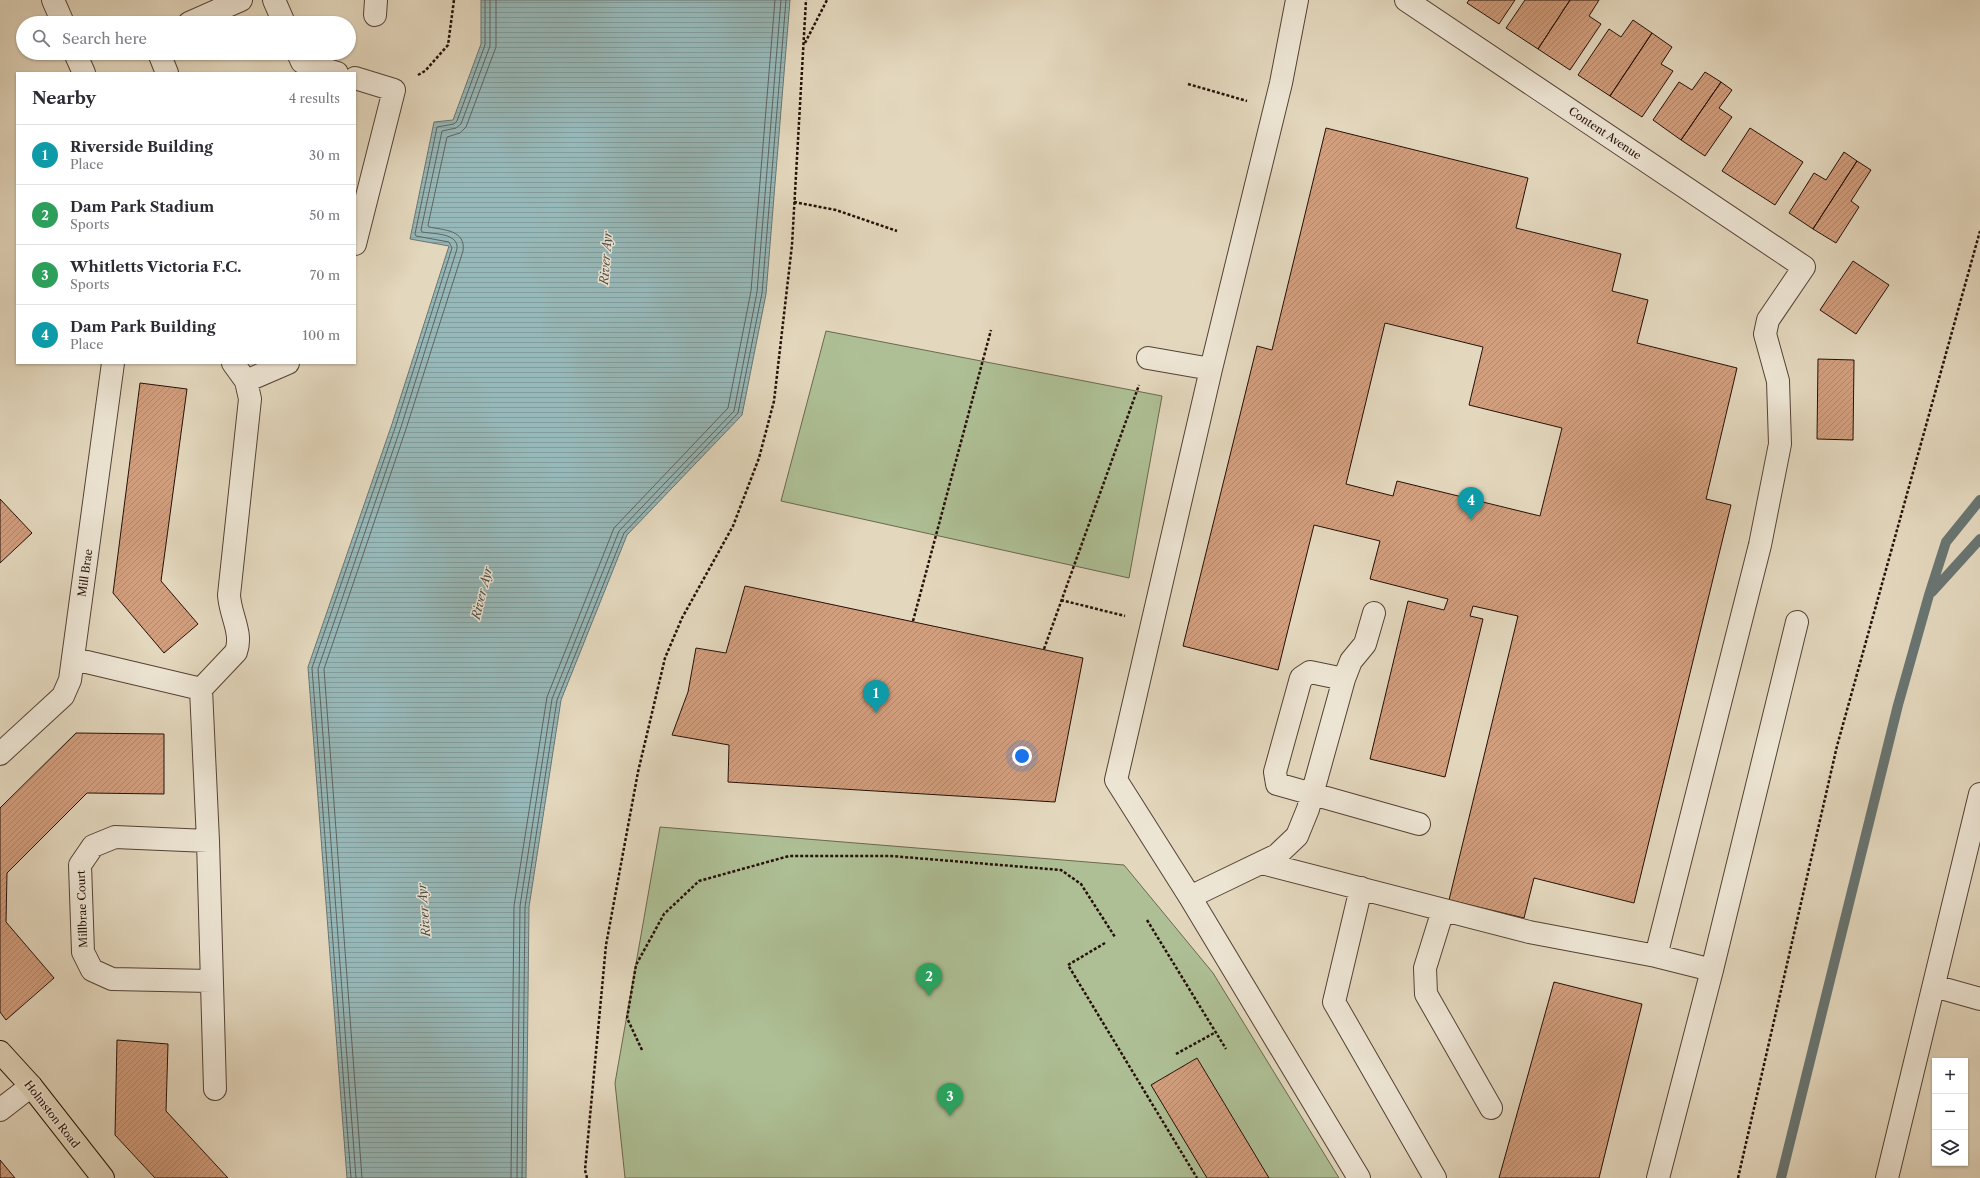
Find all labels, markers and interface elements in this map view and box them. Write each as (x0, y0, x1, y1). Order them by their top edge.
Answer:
search box (16, 16, 356, 60)
icon: search (30, 27, 52, 49)
text: Search here (62, 29, 147, 48)
text: Nearby (32, 88, 96, 108)
text: 4 results (289, 90, 340, 106)
street label: Content Avenue (1566, 104, 1644, 162)
text: Riverside Building (70, 137, 213, 156)
text: 1 (42, 147, 48, 163)
text: 30 m (309, 147, 340, 163)
text: Place (70, 156, 103, 172)
text: Dam Park Stadium (70, 197, 214, 216)
text: 2 (41, 207, 49, 223)
text: 50 m (309, 207, 340, 223)
text: Sports (70, 216, 109, 232)
water label: River Ayr (596, 229, 615, 286)
text: Whitletts Victoria F.C. (70, 257, 241, 276)
text: 3 (41, 267, 49, 283)
text: 70 m (310, 267, 340, 283)
text: Sports (70, 276, 109, 292)
text: Dam Park Building (70, 317, 216, 336)
text: 4 (41, 327, 49, 343)
text: 100 m (302, 327, 340, 343)
text: Place (70, 336, 103, 352)
pin: 4 (1458, 487, 1484, 520)
street label: Mill Brae (75, 548, 95, 598)
water label: River Ayr (468, 564, 496, 622)
pin: 1 (863, 680, 889, 713)
your location (1012, 746, 1032, 766)
street label: Millbrae Court (74, 870, 90, 948)
water label: River Ayr (414, 881, 433, 938)
pin: 2 (916, 963, 942, 996)
map controls (1932, 1058, 1968, 1166)
button: + (1932, 1058, 1968, 1094)
street label: Holmston Road (21, 1077, 83, 1151)
pin: 3 (937, 1083, 963, 1116)
button: − (1932, 1094, 1968, 1130)
button: layers (1932, 1130, 1968, 1166)

